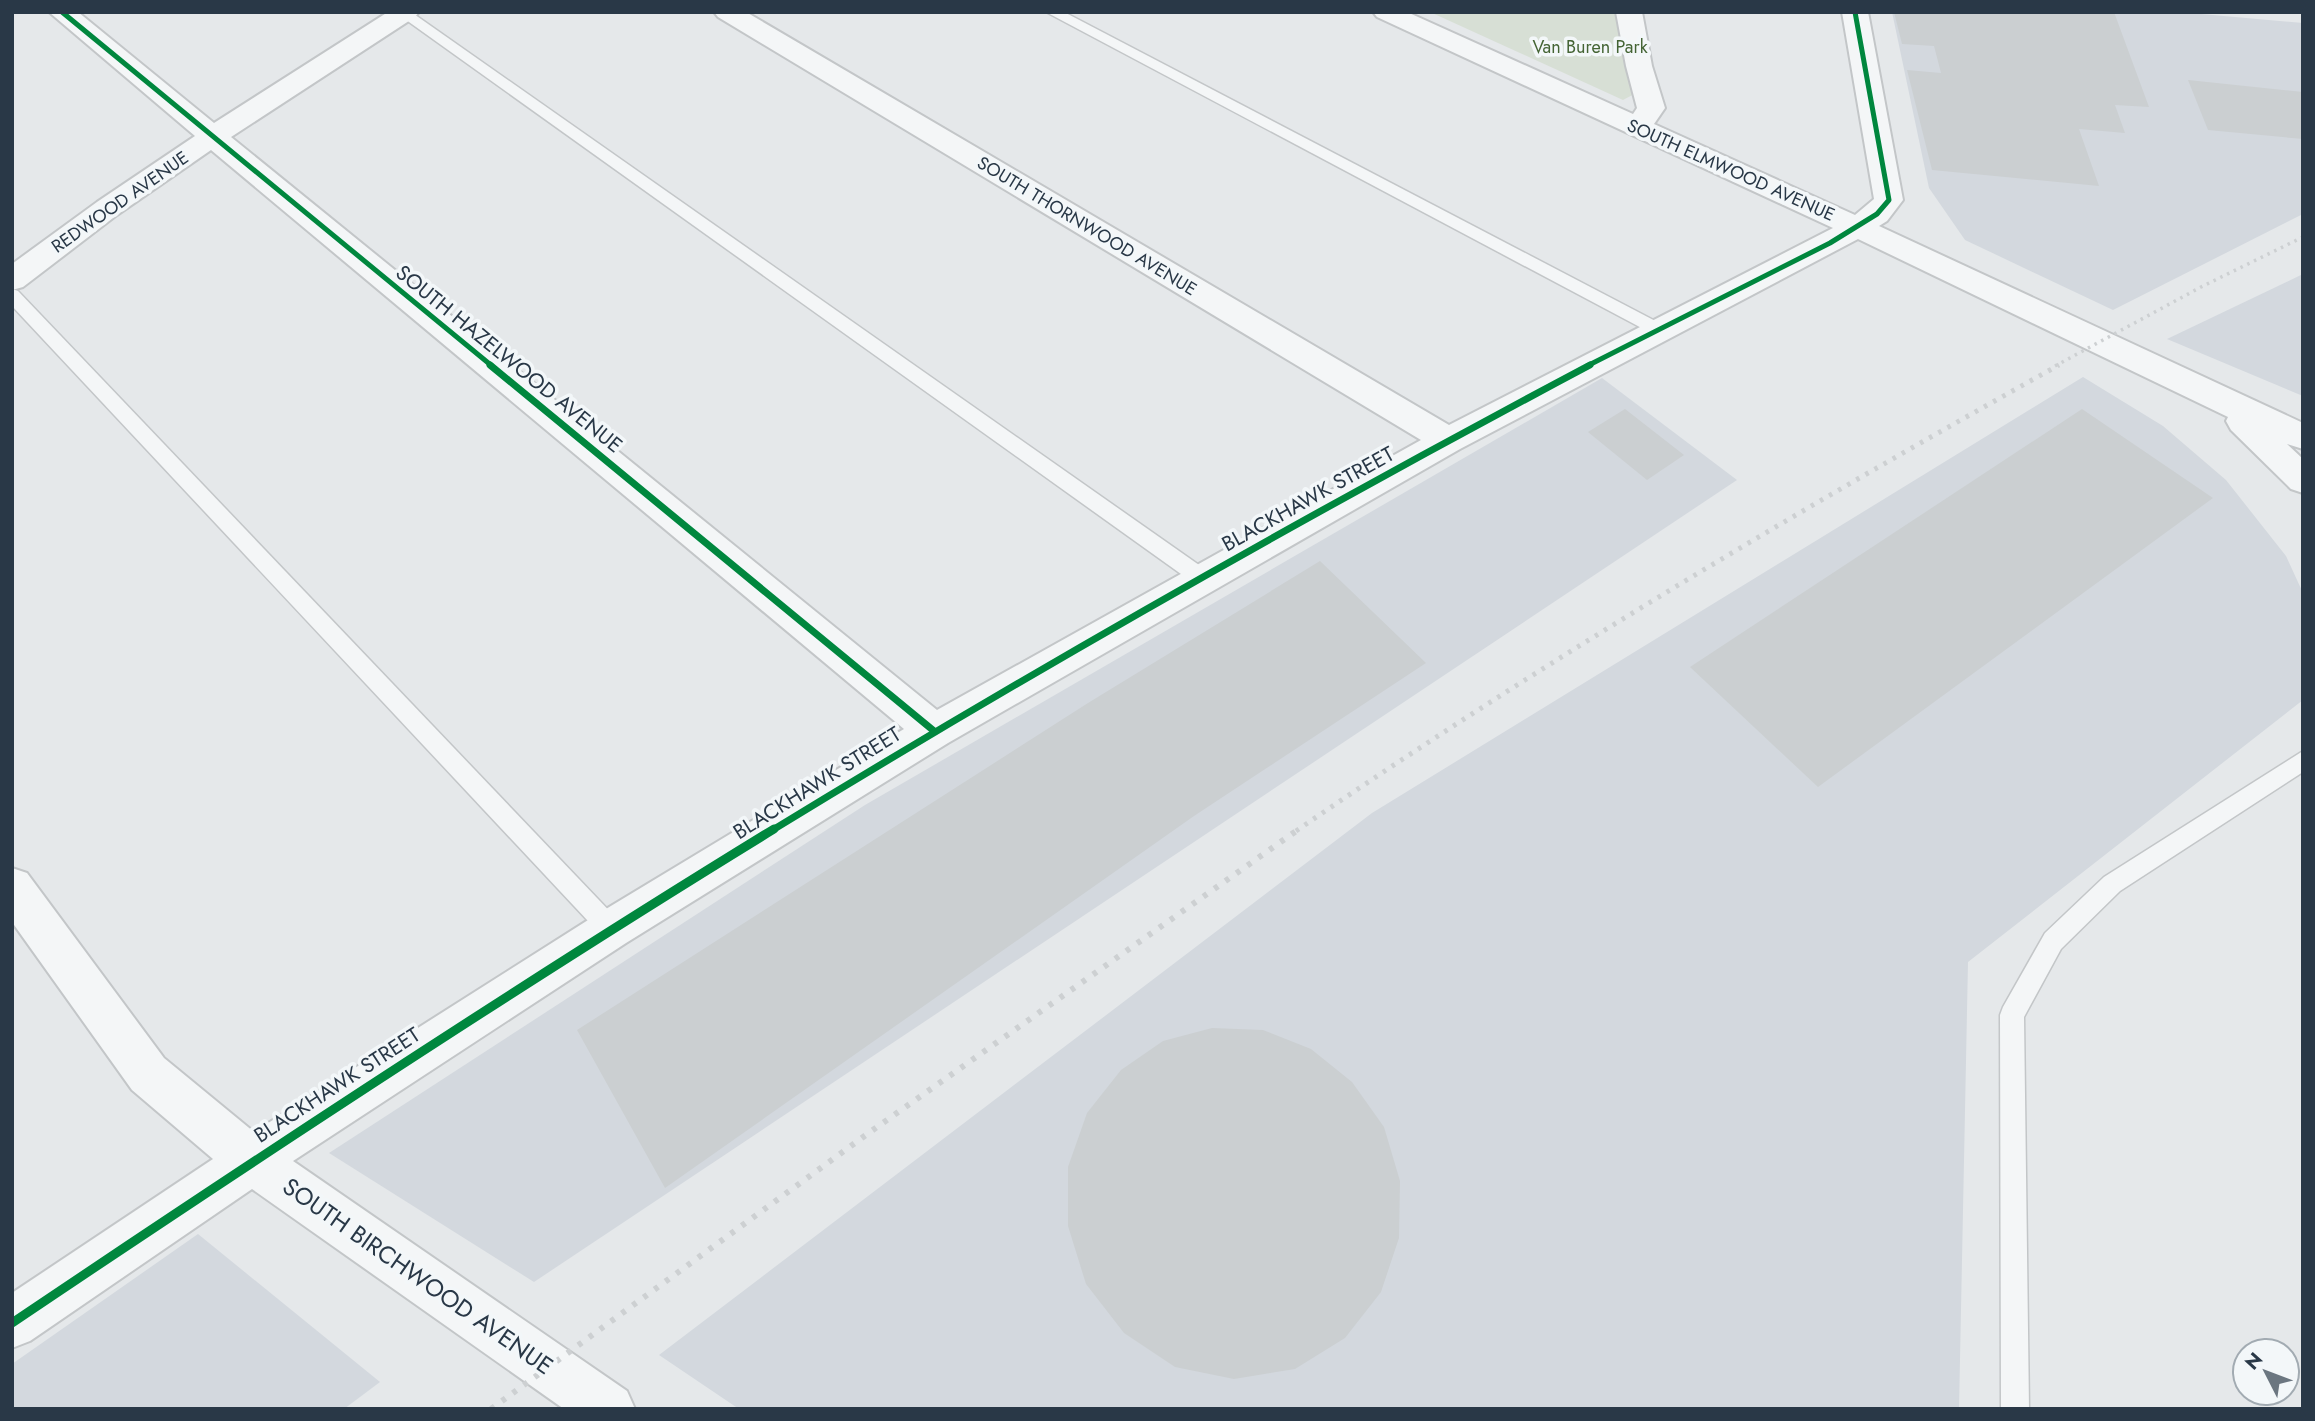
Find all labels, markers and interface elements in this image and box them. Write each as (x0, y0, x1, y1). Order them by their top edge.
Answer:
park label: Van Buren Park (1532, 34, 1648, 60)
street label: SOUTH ELMWOOD AVENUE (1623, 112, 1839, 228)
street label: REDWOOD AVENUE (46, 145, 194, 259)
street label: SOUTH THORNWOOD AVENUE (972, 150, 1202, 302)
street label: SOUTH HAZELWOOD AVENUE (389, 258, 629, 460)
street label: BLACKHAWK STREET (1216, 439, 1400, 559)
street label: BLACKHAWK STREET (727, 719, 907, 847)
street label: BLACKHAWK STREET (248, 1020, 426, 1150)
street label: SOUTH BIRCHWOOD AVENUE (276, 1169, 560, 1383)
north arrow (2231, 1337, 2301, 1407)
text: N (2239, 1346, 2269, 1376)

